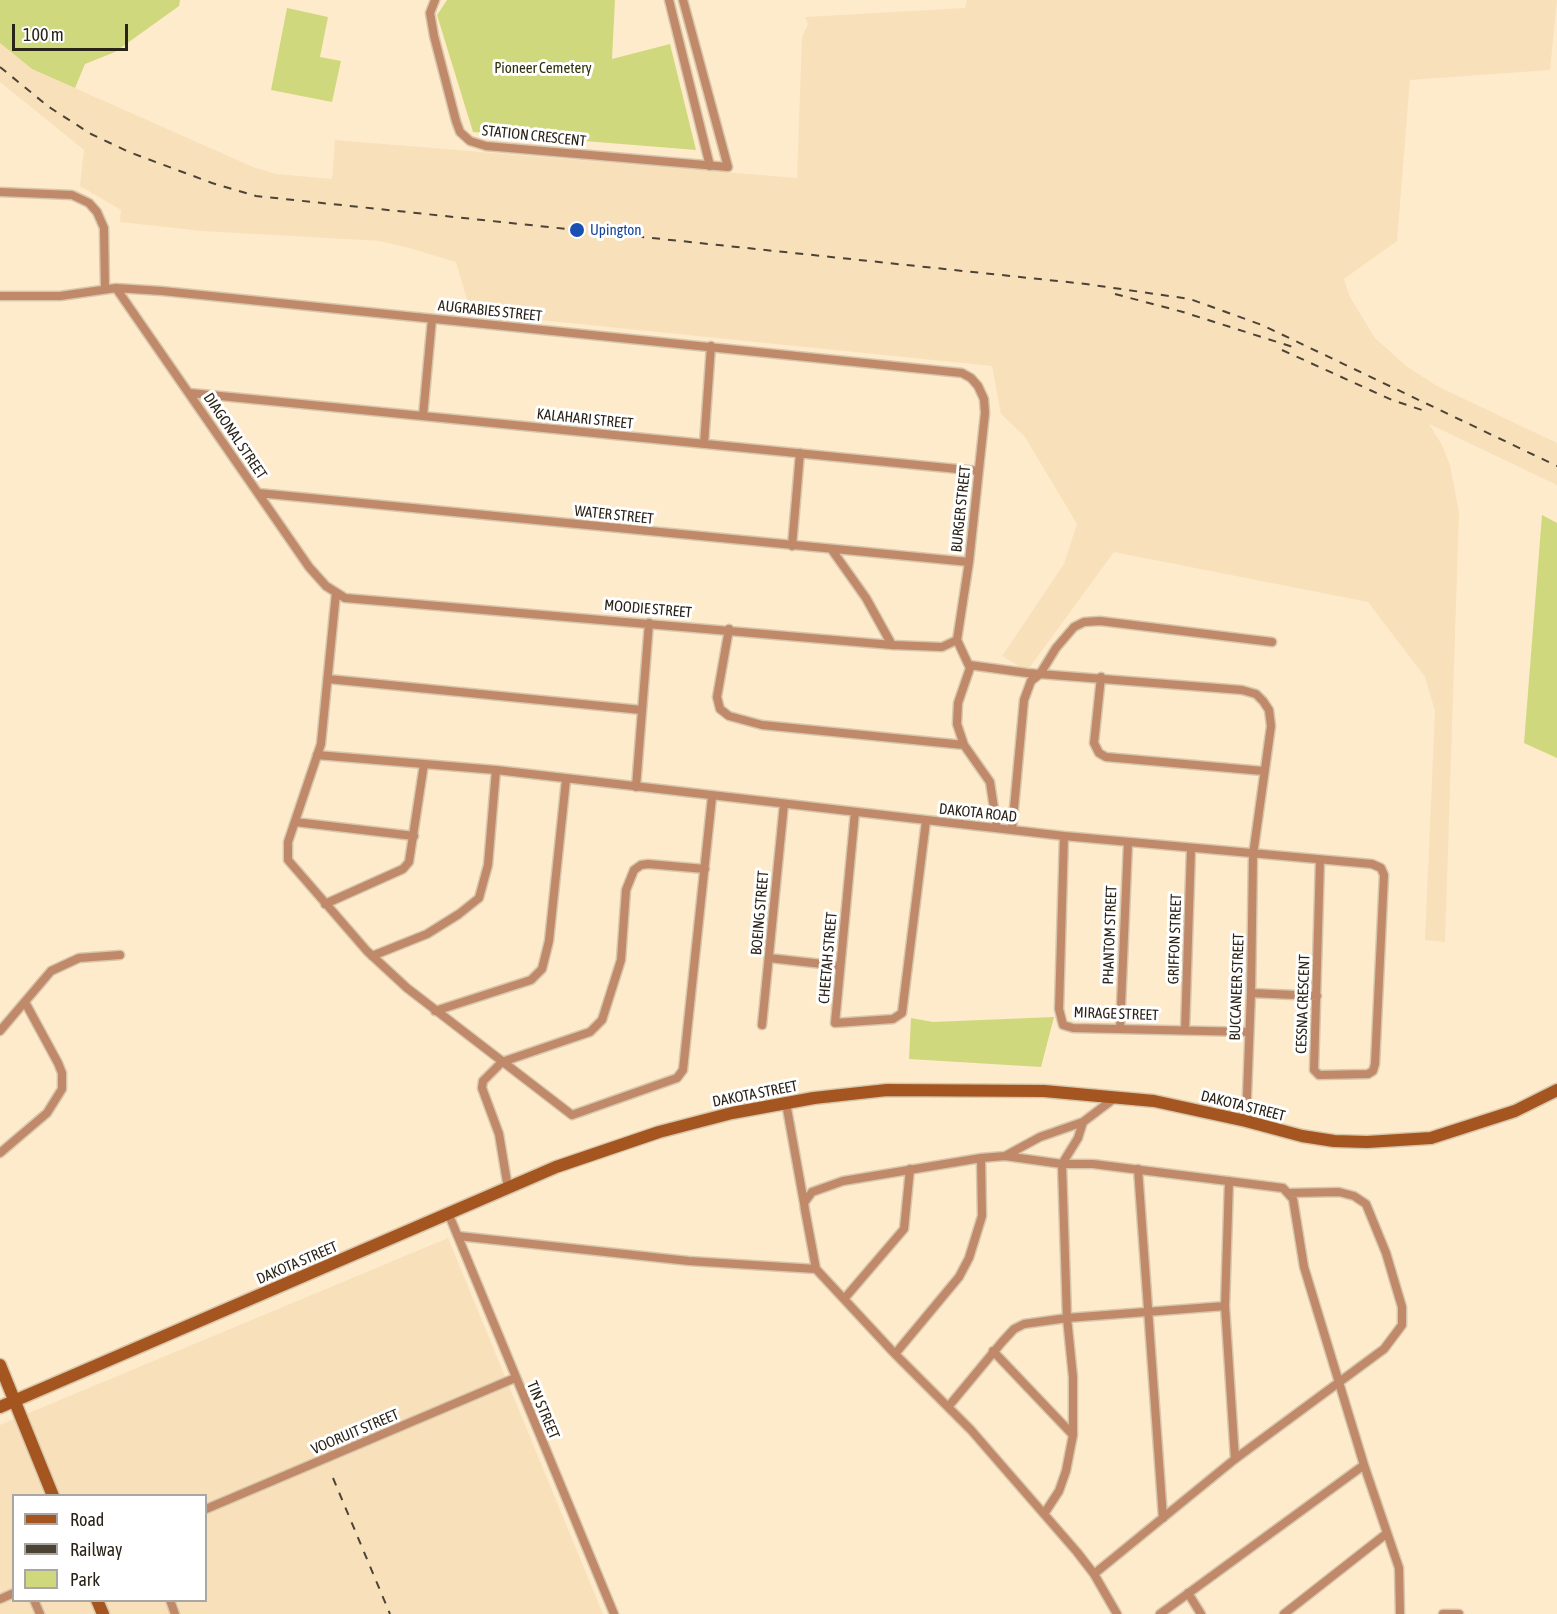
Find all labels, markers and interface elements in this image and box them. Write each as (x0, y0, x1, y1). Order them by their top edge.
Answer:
scale bar (15, 12, 130, 50)
text: 100 m (23, 24, 64, 45)
park label: Pioneer Cemetery (494, 59, 592, 77)
street label: STATION CRESCENT (481, 122, 587, 150)
marker: Upington (568, 221, 586, 239)
place label: Upington (590, 221, 642, 239)
street label: AUGRABIES STREET (437, 297, 543, 325)
street label: DIAGONAL STREET (200, 389, 270, 483)
street label: KALAHARI STREET (536, 405, 634, 433)
street label: BURGER STREET (948, 465, 974, 553)
street label: WATER STREET (573, 502, 655, 528)
street label: MOODIE STREET (603, 596, 693, 622)
street label: DAKOTA ROAD (938, 800, 1018, 826)
street label: BOEING STREET (747, 870, 773, 956)
street label: PHANTOM STREET (1099, 885, 1121, 985)
street label: GRIFFON STREET (1164, 893, 1186, 985)
street label: CHEETAH STREET (815, 911, 841, 1005)
street label: BUCCANEER STREET (1226, 933, 1248, 1041)
street label: CESSNA CRESCENT (1292, 954, 1314, 1054)
street label: MIRAGE STREET (1073, 1004, 1159, 1024)
street label: DAKOTA STREET (711, 1077, 799, 1111)
street label: DAKOTA STREET (1199, 1087, 1287, 1125)
street label: DAKOTA STREET (254, 1238, 340, 1288)
street label: TIN STREET (523, 1378, 563, 1442)
street label: VOORUIT STREET (309, 1405, 401, 1459)
legend (12, 1494, 207, 1602)
text: Road (70, 1509, 104, 1530)
text: Railway (70, 1539, 122, 1560)
text: Park (70, 1569, 100, 1590)

